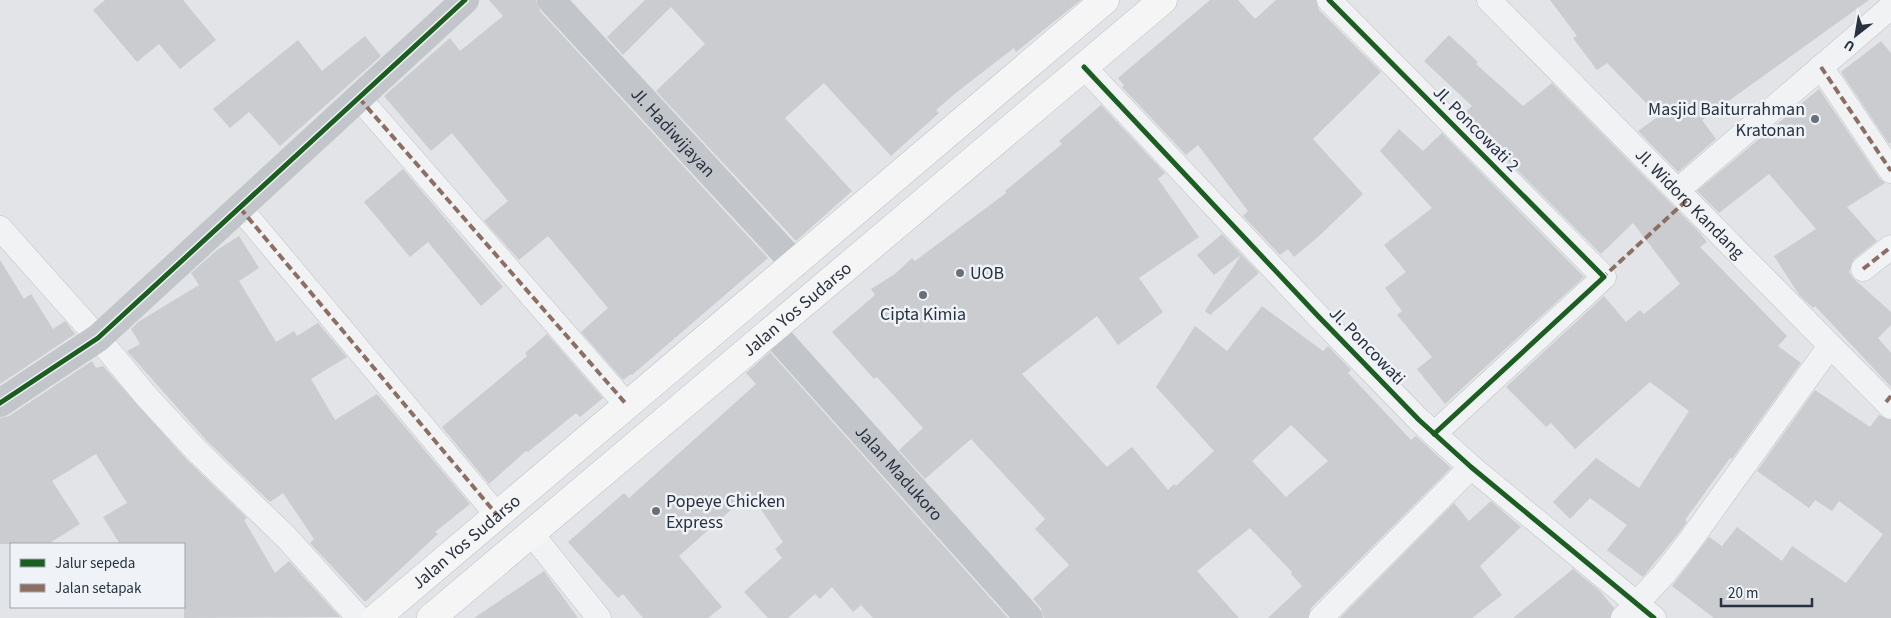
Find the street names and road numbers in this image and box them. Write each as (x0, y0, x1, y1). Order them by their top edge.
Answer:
street label: Jl. Poncowati 2 (1427, 80, 1525, 178)
street label: Jl. Hadiwijayan (625, 82, 721, 183)
street label: Jl. Widoro Kandang (1630, 143, 1750, 264)
street label: Jalan Yos Sudarso (737, 256, 857, 362)
street label: Jl. Poncowati (1323, 301, 1411, 391)
street label: Jalan Madukoro (849, 420, 949, 526)
street label: Jalan Yos Sudarso (406, 488, 526, 595)

